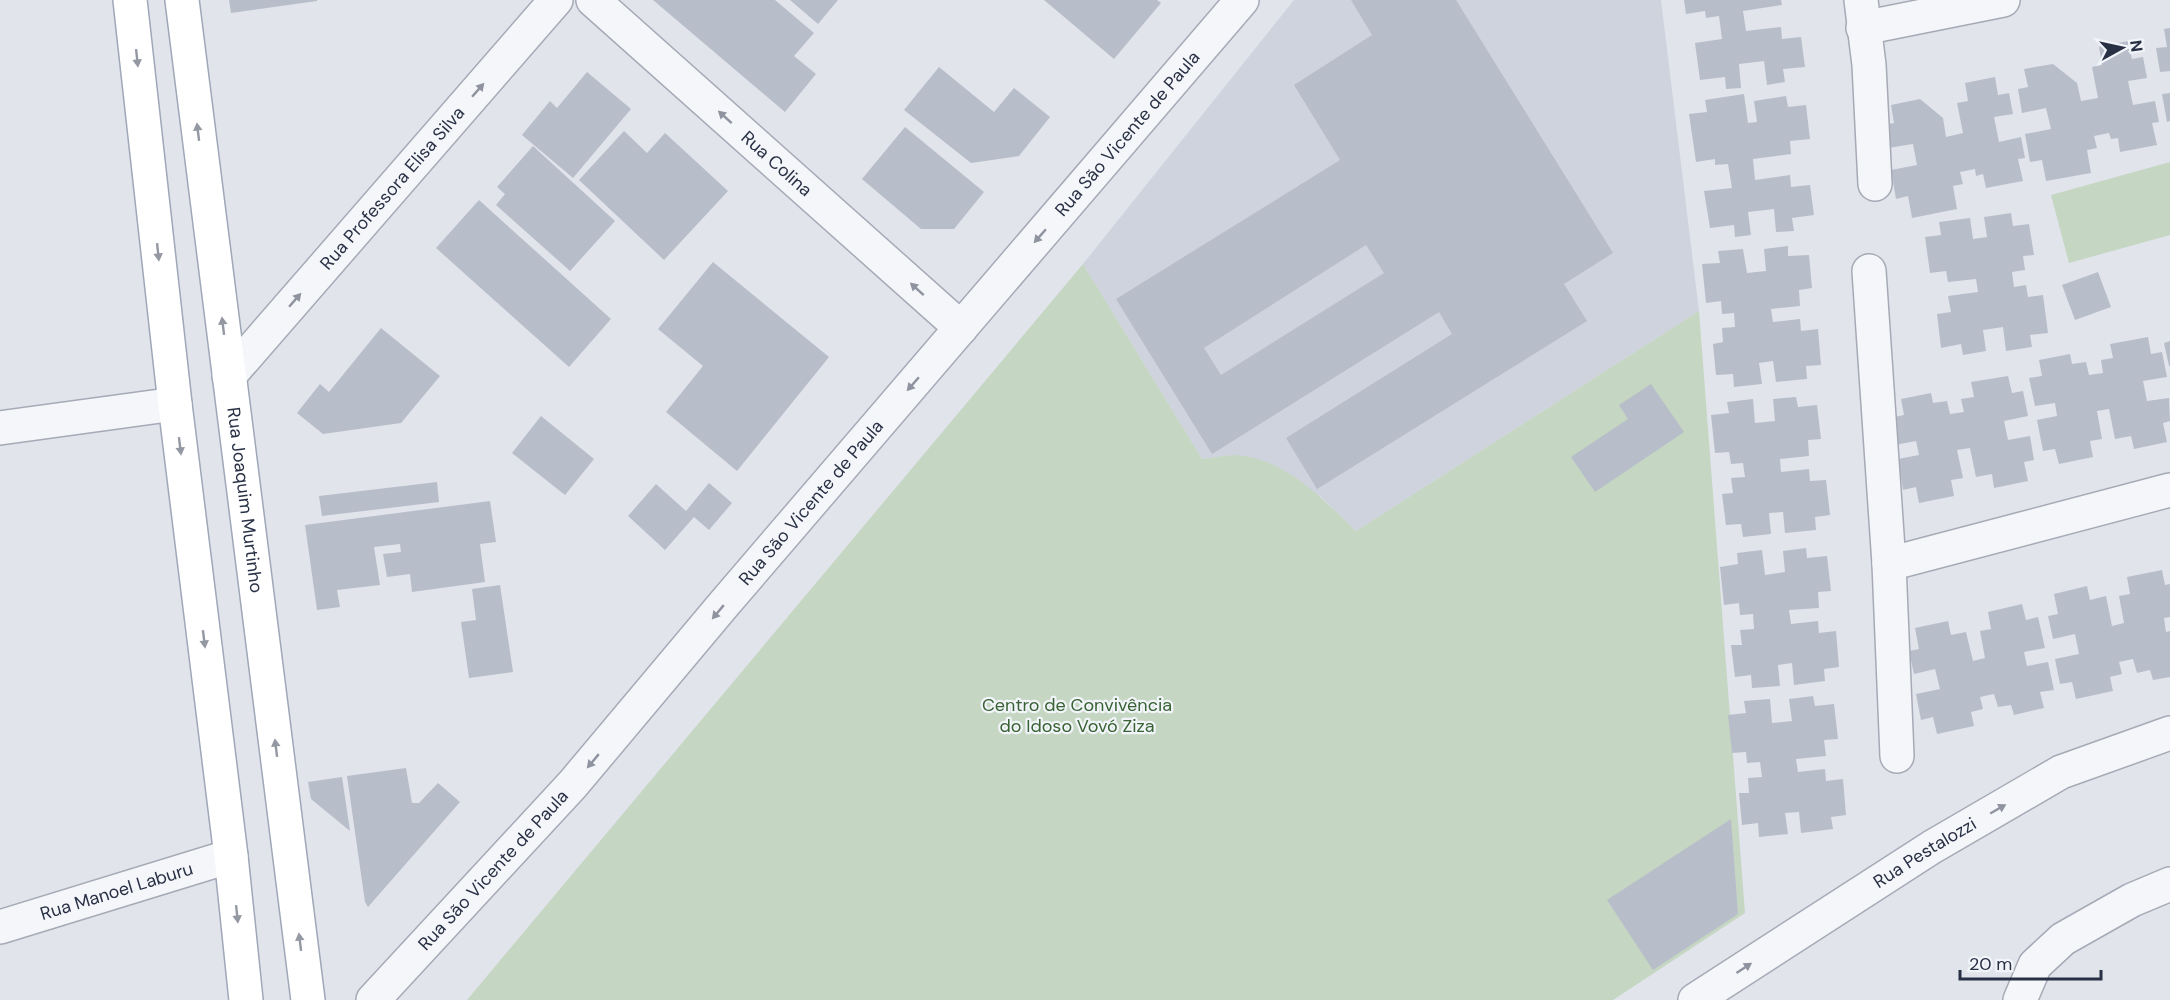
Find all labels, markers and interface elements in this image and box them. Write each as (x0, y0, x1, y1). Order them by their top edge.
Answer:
north arrow (2092, 18, 2152, 78)
text: N (2125, 39, 2148, 53)
street label: Rua São Vicente de Paula (1050, 46, 1205, 221)
one-way arrow (132, 49, 142, 68)
one-way arrow (471, 83, 484, 98)
street label: Rua Professora Elisa Silva (315, 101, 470, 275)
one-way arrow (718, 111, 733, 124)
one-way arrow (194, 123, 203, 142)
street label: Rua Colina (736, 126, 817, 202)
one-way arrow (1034, 228, 1047, 243)
one-way arrow (153, 243, 163, 262)
one-way arrow (910, 283, 925, 296)
one-way arrow (288, 293, 302, 308)
one-way arrow (218, 316, 228, 335)
one-way arrow (907, 376, 920, 391)
street label: Rua Joaquim Murtinho (221, 406, 269, 594)
street label: Rua São Vicente de Paula (733, 415, 889, 590)
one-way arrow (175, 436, 185, 455)
one-way arrow (712, 604, 725, 619)
one-way arrow (200, 630, 209, 649)
park label: Centro de Convivência do Idoso Vovó Ziza (982, 693, 1172, 738)
one-way arrow (271, 739, 281, 758)
one-way arrow (586, 753, 599, 769)
street label: Rua São Vicente de Paula (413, 785, 574, 956)
one-way arrow (1990, 803, 2006, 814)
street label: Rua Pestalozzi (1869, 812, 1981, 894)
street label: Rua Manoel Laburu (37, 856, 196, 926)
one-way arrow (232, 905, 242, 924)
one-way arrow (296, 932, 305, 951)
scale bar (1960, 943, 2101, 981)
text: 20 m (1969, 952, 2012, 976)
one-way arrow (1736, 963, 1752, 974)

